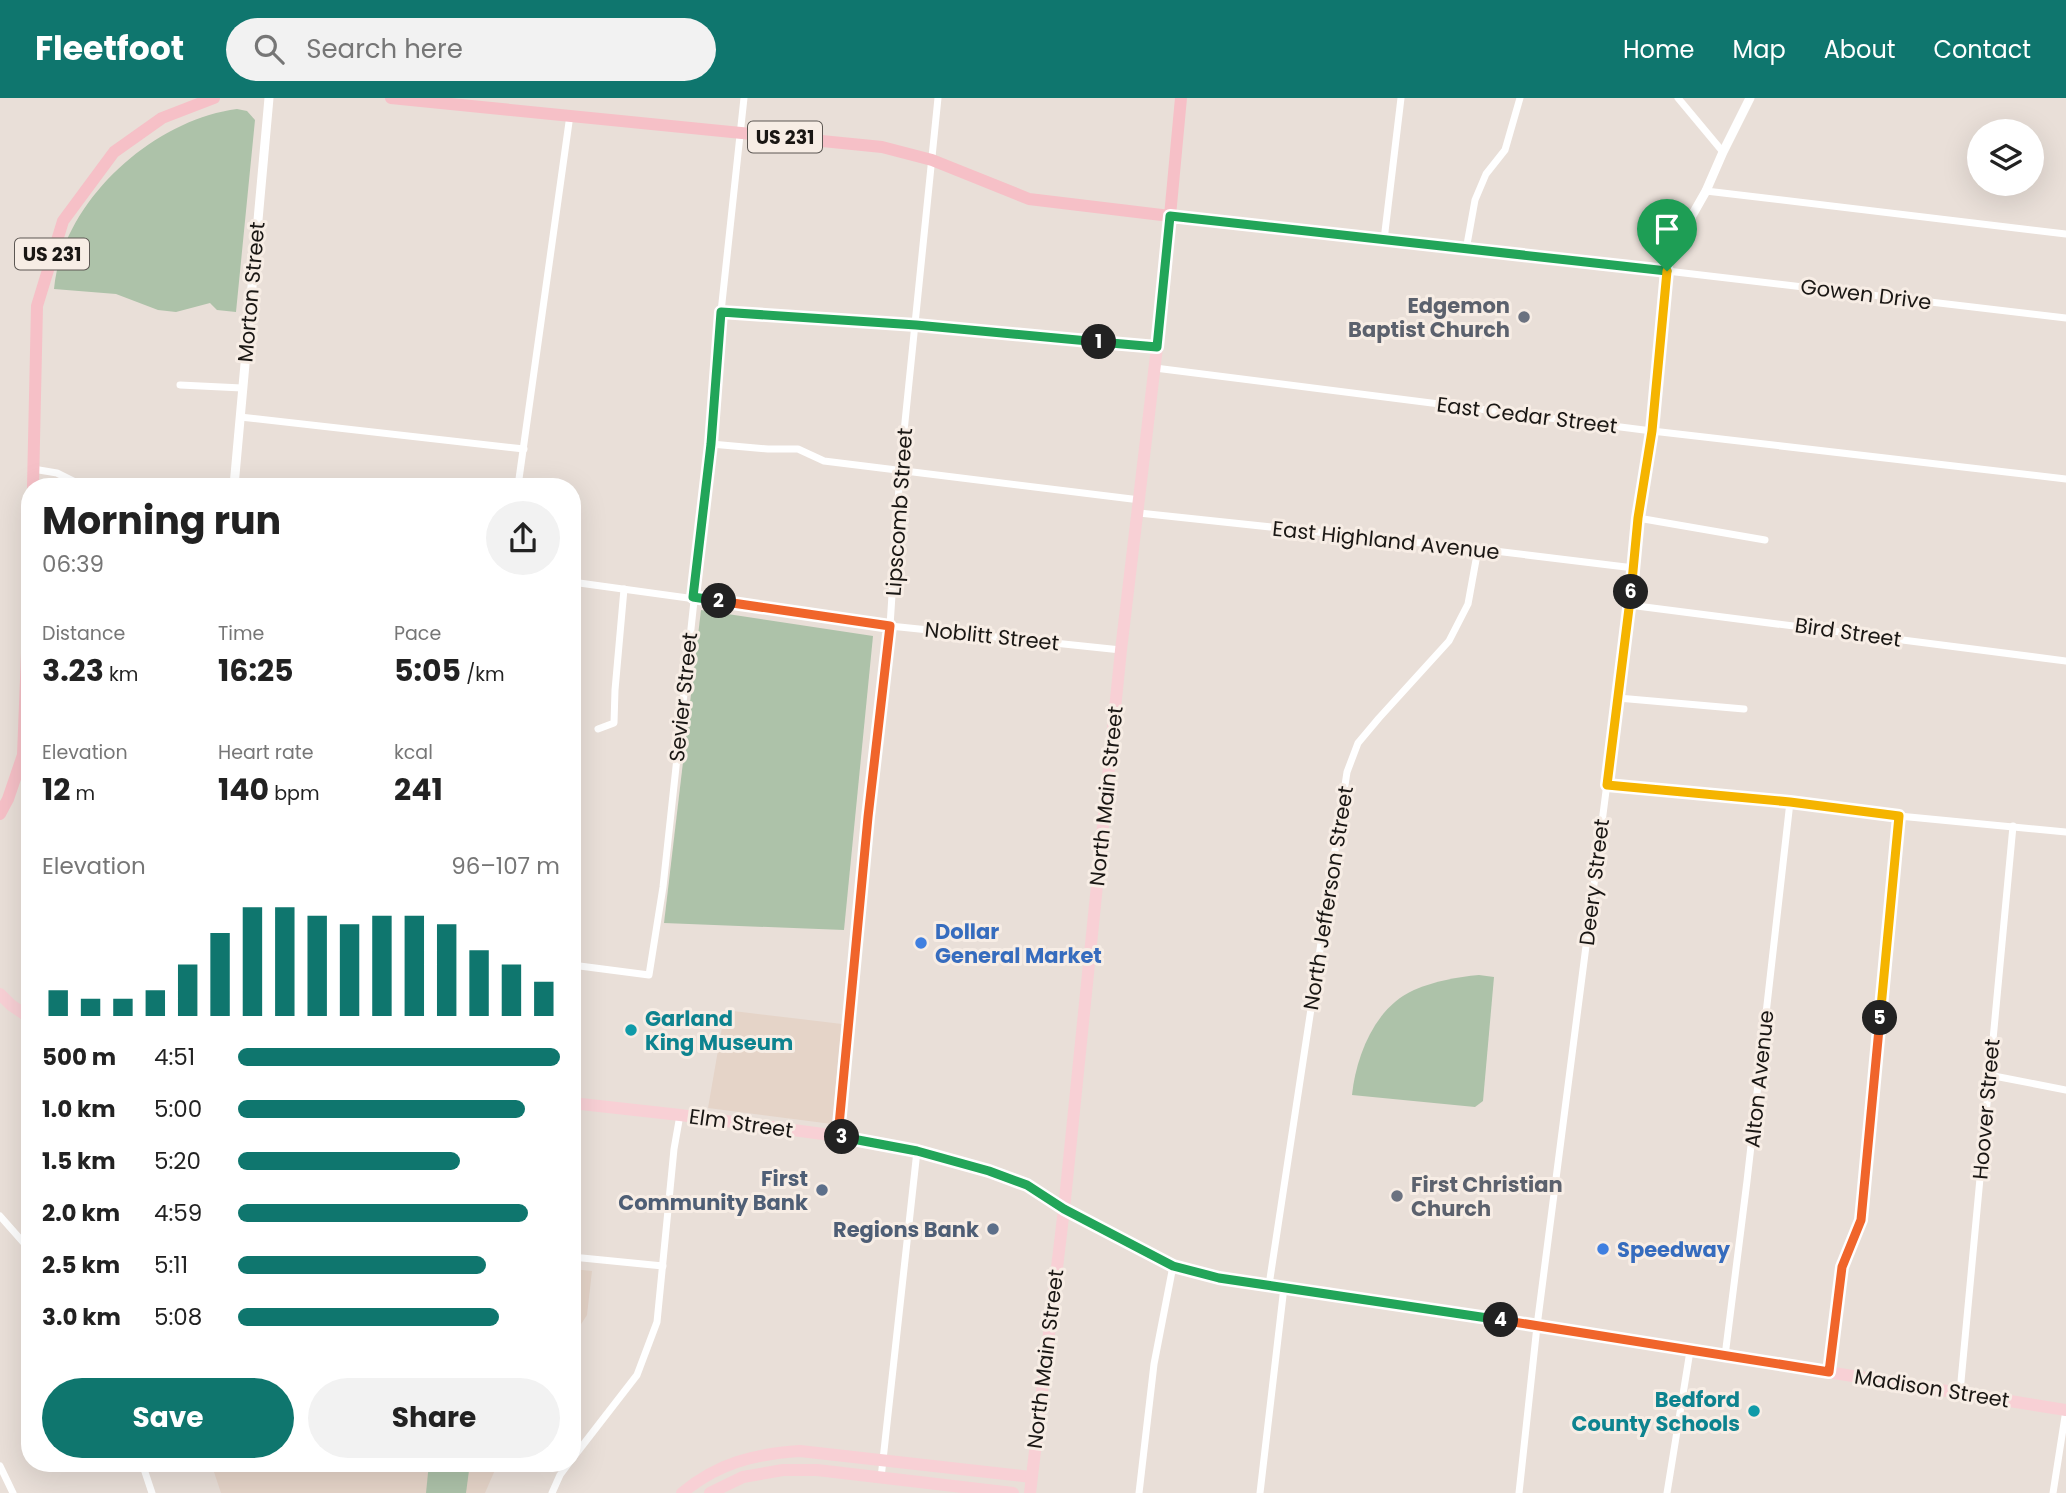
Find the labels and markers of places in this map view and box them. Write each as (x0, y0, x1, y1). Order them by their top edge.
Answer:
pin (1637, 199, 1697, 271)
place label: Edgemon Baptist Church (1348, 291, 1510, 344)
marker: Edgemon Baptist Church (1516, 309, 1532, 325)
pin: 1 (1082, 324, 1116, 360)
pin: 6 (1614, 574, 1648, 610)
pin: 2 (702, 584, 736, 618)
place label: Dollar General Market (935, 917, 1102, 970)
marker: Dollar General Market (913, 935, 929, 951)
pin: 5 (1862, 1000, 1898, 1035)
place label: Garland King Museum (645, 1004, 793, 1057)
marker: Garland King Museum (623, 1022, 639, 1038)
pin: 3 (824, 1119, 860, 1154)
place label: First Community Bank (618, 1164, 808, 1217)
place label: First Christian Church (1411, 1170, 1563, 1223)
marker: First Community Bank (814, 1182, 830, 1198)
marker: First Christian Church (1389, 1188, 1405, 1204)
place label: Regions Bank (833, 1215, 979, 1244)
marker: Regions Bank (985, 1221, 1001, 1237)
place label: Speedway (1617, 1235, 1731, 1264)
marker: Speedway (1595, 1241, 1611, 1257)
pin: 4 (1484, 1302, 1518, 1338)
place label: Bedford County Schools (1572, 1385, 1740, 1438)
marker: Bedford County Schools (1746, 1403, 1762, 1419)

